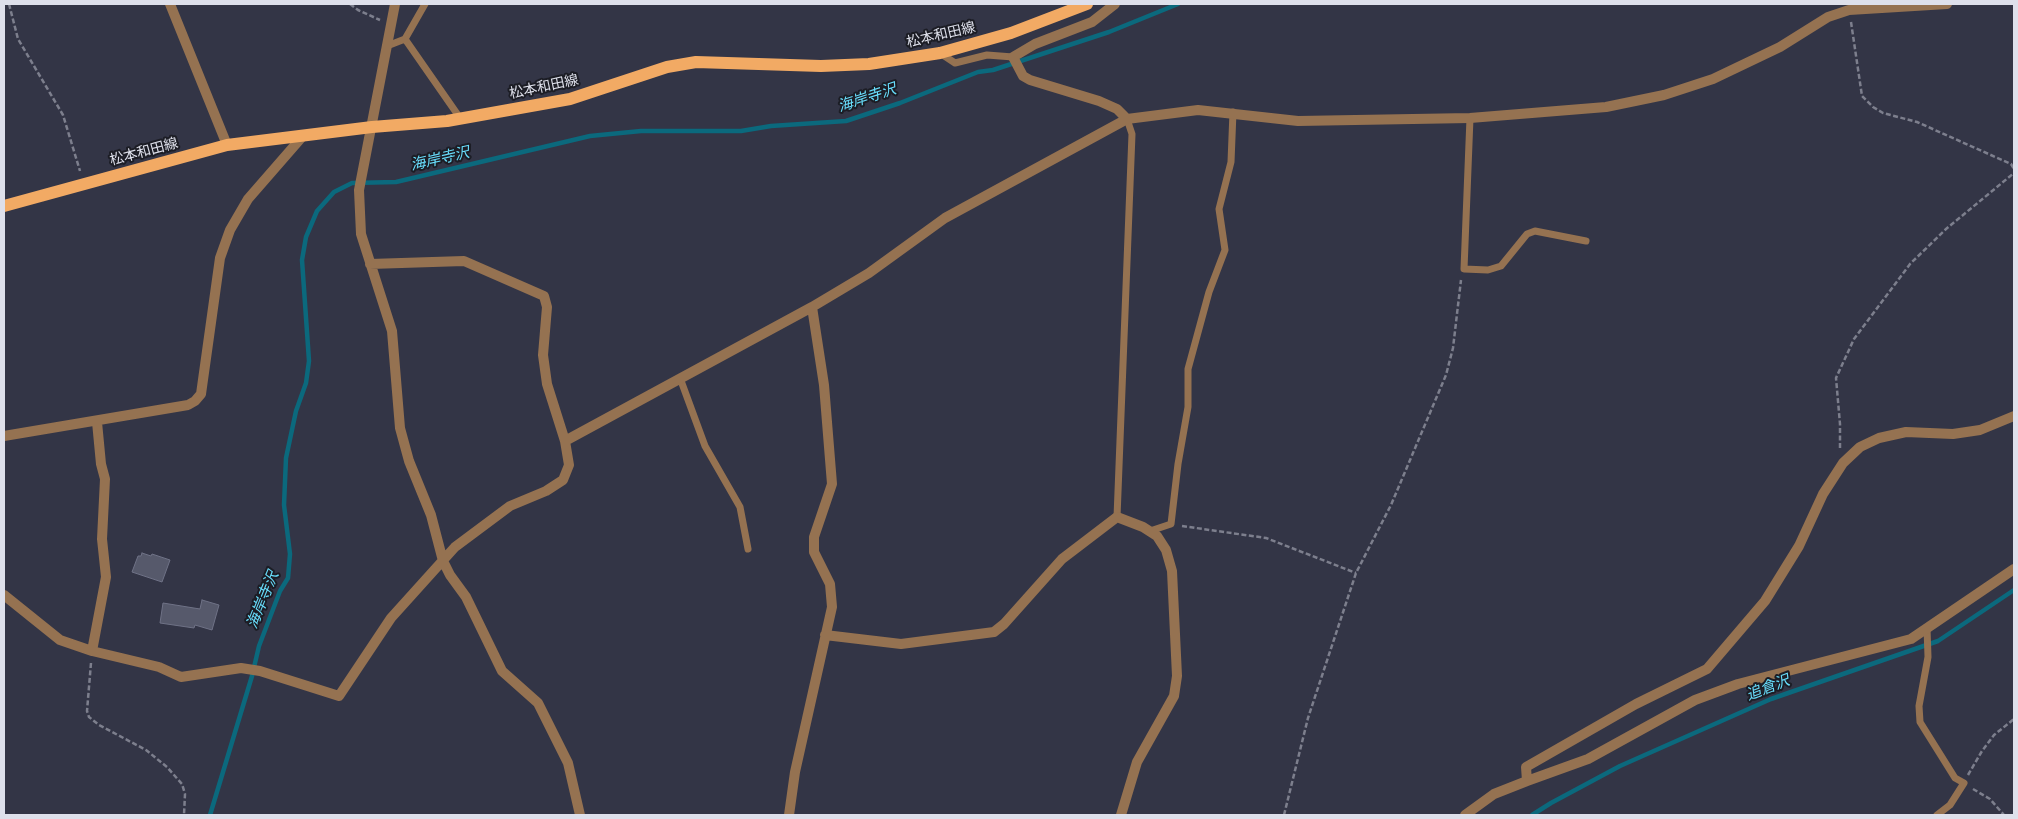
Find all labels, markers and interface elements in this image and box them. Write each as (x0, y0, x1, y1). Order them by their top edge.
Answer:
street label: 松本和田線 (905, 19, 977, 51)
street label: 松本和田線 (508, 72, 580, 102)
water label: 海岸寺沢 (836, 80, 898, 116)
street label: 松本和田線 (108, 135, 180, 169)
water label: 海岸寺沢 (409, 143, 471, 175)
water label: 海岸寺沢 (243, 569, 283, 631)
water label: 追倉沢 (1744, 672, 1792, 704)

